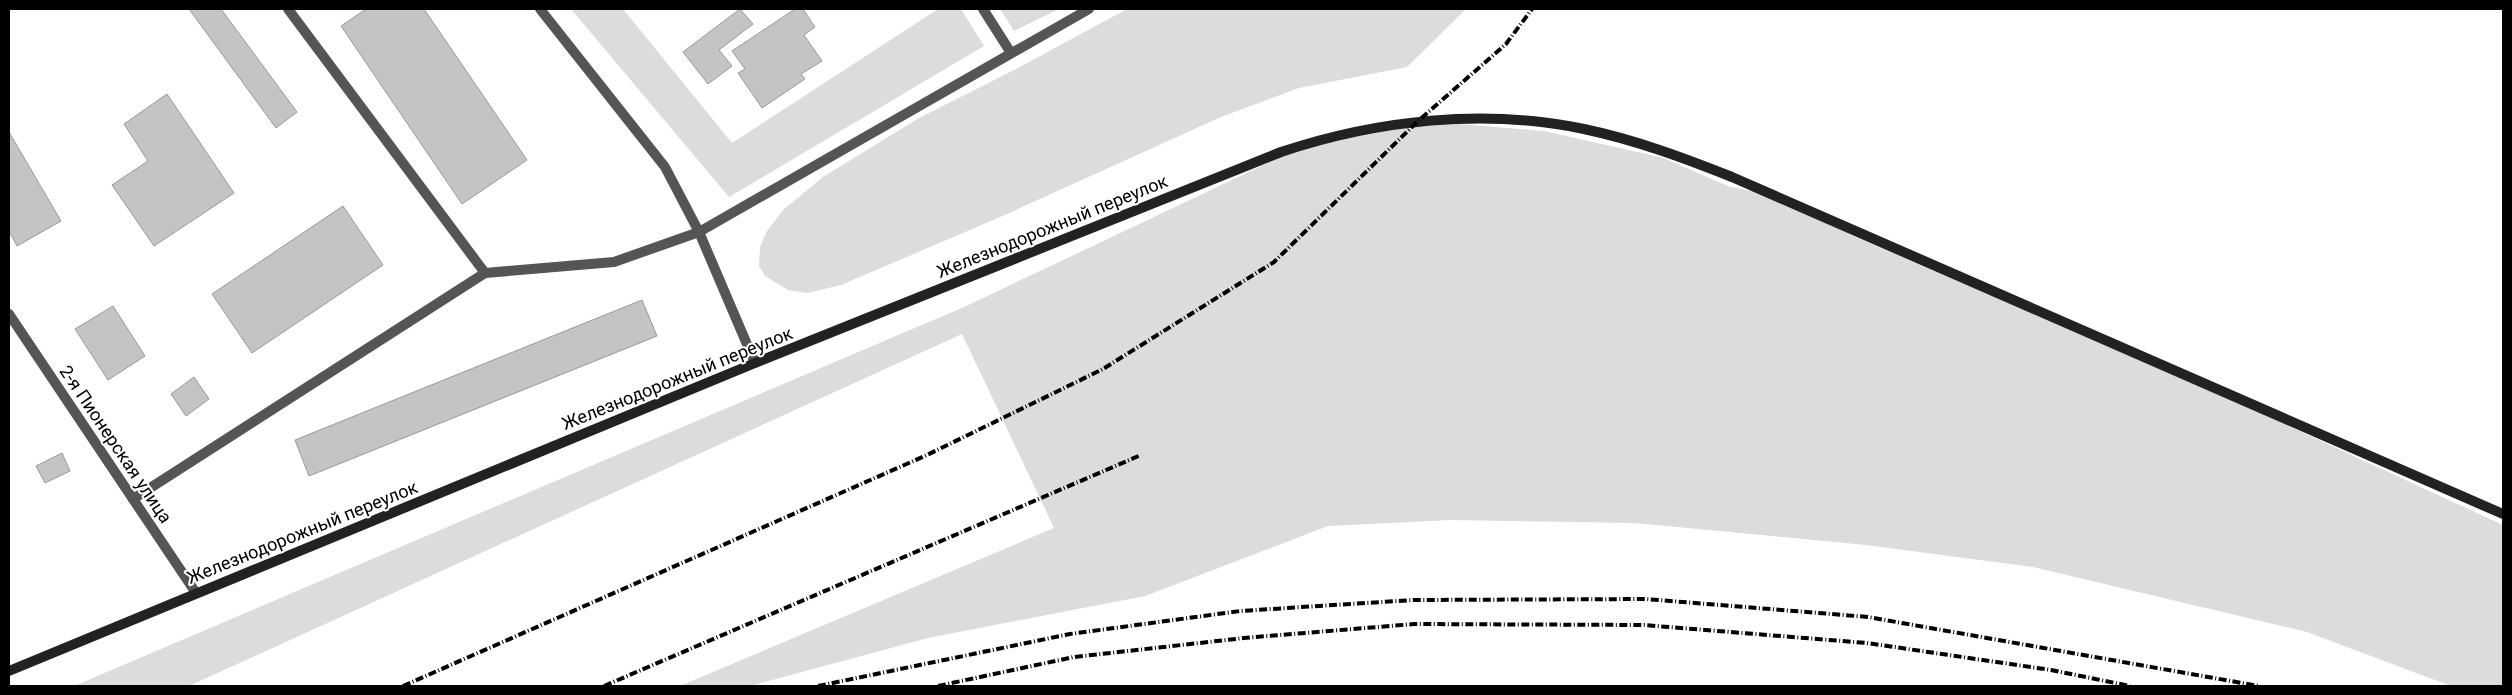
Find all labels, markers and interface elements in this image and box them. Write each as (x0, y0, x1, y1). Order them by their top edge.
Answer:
street label: Железнодорожный переулок (934, 170, 1171, 282)
street label: Железнодорожный переулок (559, 322, 796, 434)
street label: 2-я Пионерская улица (55, 361, 177, 527)
street label: Железнодорожный переулок (184, 476, 421, 588)

